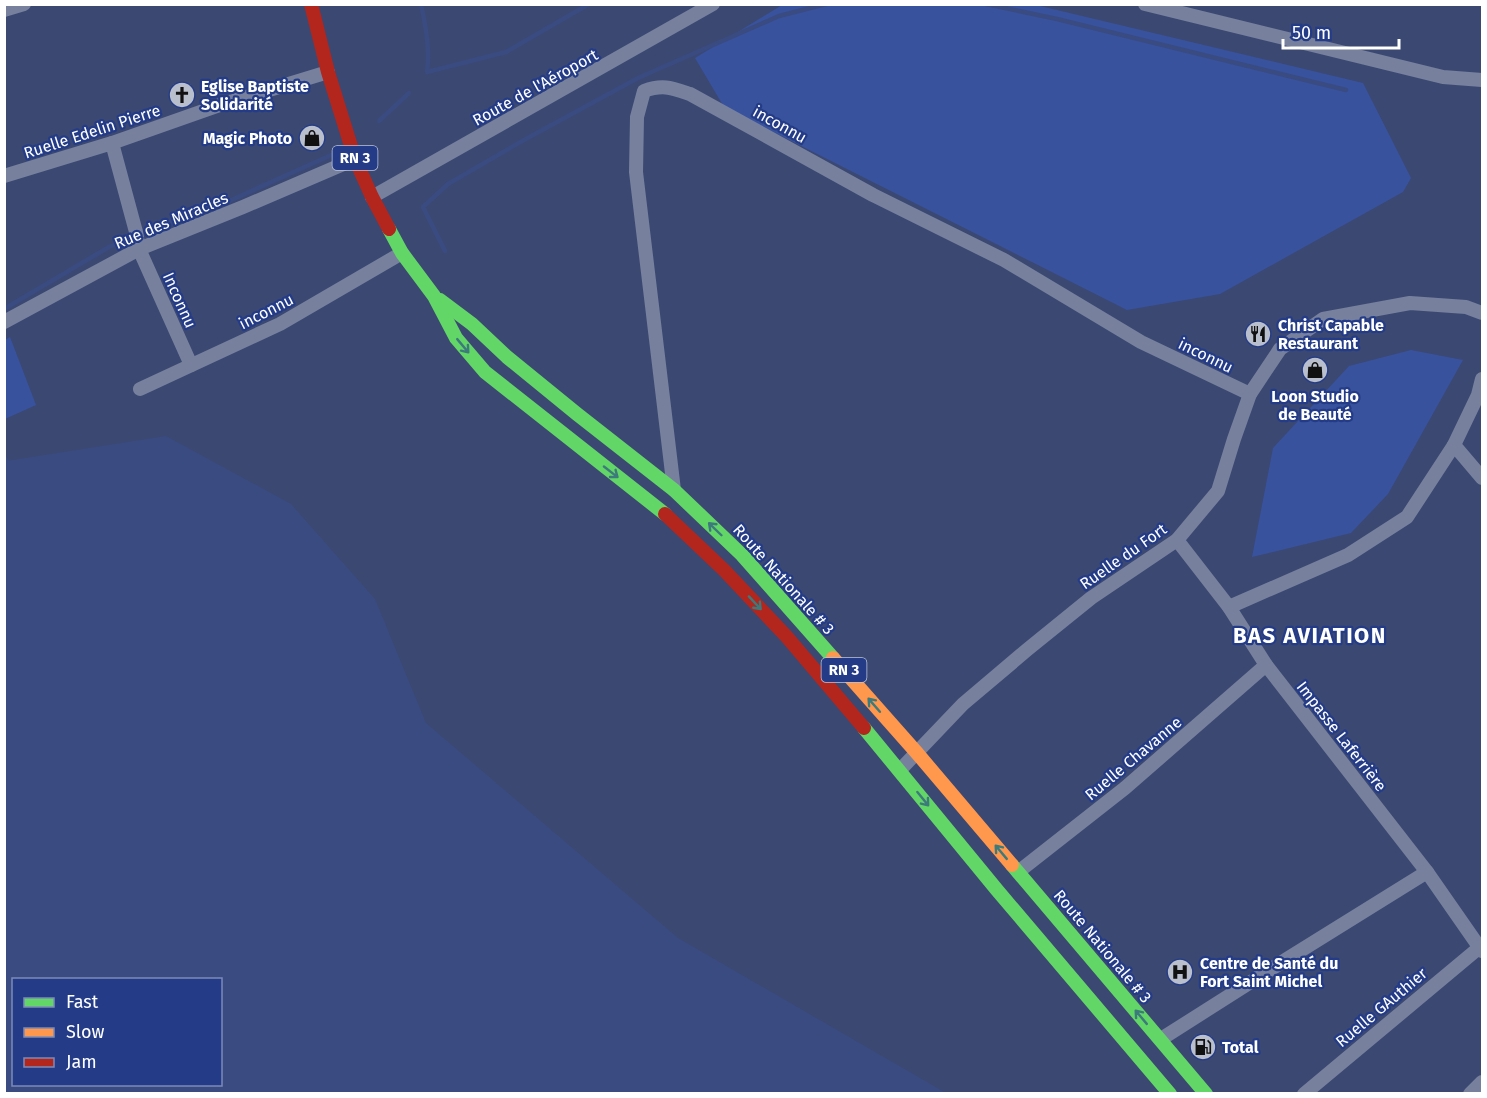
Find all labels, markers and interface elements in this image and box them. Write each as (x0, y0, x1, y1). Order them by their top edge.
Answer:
scale bar (1283, 12, 1398, 50)
text: 50 m (1292, 22, 1331, 44)
street label: Route de l'Aéroport (469, 45, 601, 130)
place label: Eglise Baptiste Solidarité (201, 77, 309, 114)
church icon: Eglise Baptiste Solidarité (167, 80, 197, 110)
street label: Ruelle Edelin Pierre (21, 100, 163, 163)
street label: inconnu (750, 102, 810, 147)
shop icon: Magic Photo (297, 123, 327, 153)
place label: Magic Photo (203, 129, 292, 148)
road number: RN 3 (332, 146, 378, 170)
street label: Rue des Miracles (111, 188, 231, 253)
street label: Inconnu (159, 269, 200, 331)
street label: inconnu (236, 290, 297, 333)
place label: Christ Capable Restaurant (1278, 316, 1384, 353)
restaurant icon: Christ Capable Restaurant (1243, 319, 1273, 349)
street label: inconnu (1175, 334, 1236, 377)
one-way arrow (457, 338, 470, 354)
shop icon: Loon Studio de Beauté (1300, 355, 1330, 385)
place label: Loon Studio de Beauté (1271, 387, 1359, 424)
one-way arrow (603, 466, 619, 479)
street label: Ruelle du Fort (1076, 519, 1171, 593)
street label: Route Nationale # 3 (729, 520, 838, 638)
one-way arrow (707, 522, 722, 536)
one-way arrow (748, 596, 762, 611)
district label: BAS AVIATION (1233, 622, 1387, 649)
road number: RN 3 (822, 658, 866, 682)
street label: Impasse Laferrière (1293, 677, 1390, 795)
one-way arrow (867, 697, 881, 712)
street label: Ruelle Chavanne (1081, 712, 1186, 804)
one-way arrow (917, 791, 930, 807)
one-way arrow (994, 845, 1008, 860)
street label: Route Nationale # 3 (1050, 886, 1155, 1007)
place label: Centre de Santé du Fort Saint Michel (1200, 954, 1338, 991)
hospital icon: Centre de Santé du Fort Saint Michel (1165, 957, 1195, 987)
street label: Ruelle GAuthier (1332, 963, 1431, 1051)
legend (12, 978, 222, 1086)
text: Fast (66, 991, 99, 1013)
one-way arrow (1134, 1010, 1148, 1025)
text: Slow (66, 1021, 105, 1043)
fuel station icon: Total (1188, 1032, 1218, 1062)
place label: Total (1222, 1038, 1259, 1057)
text: Jam (66, 1051, 97, 1073)

